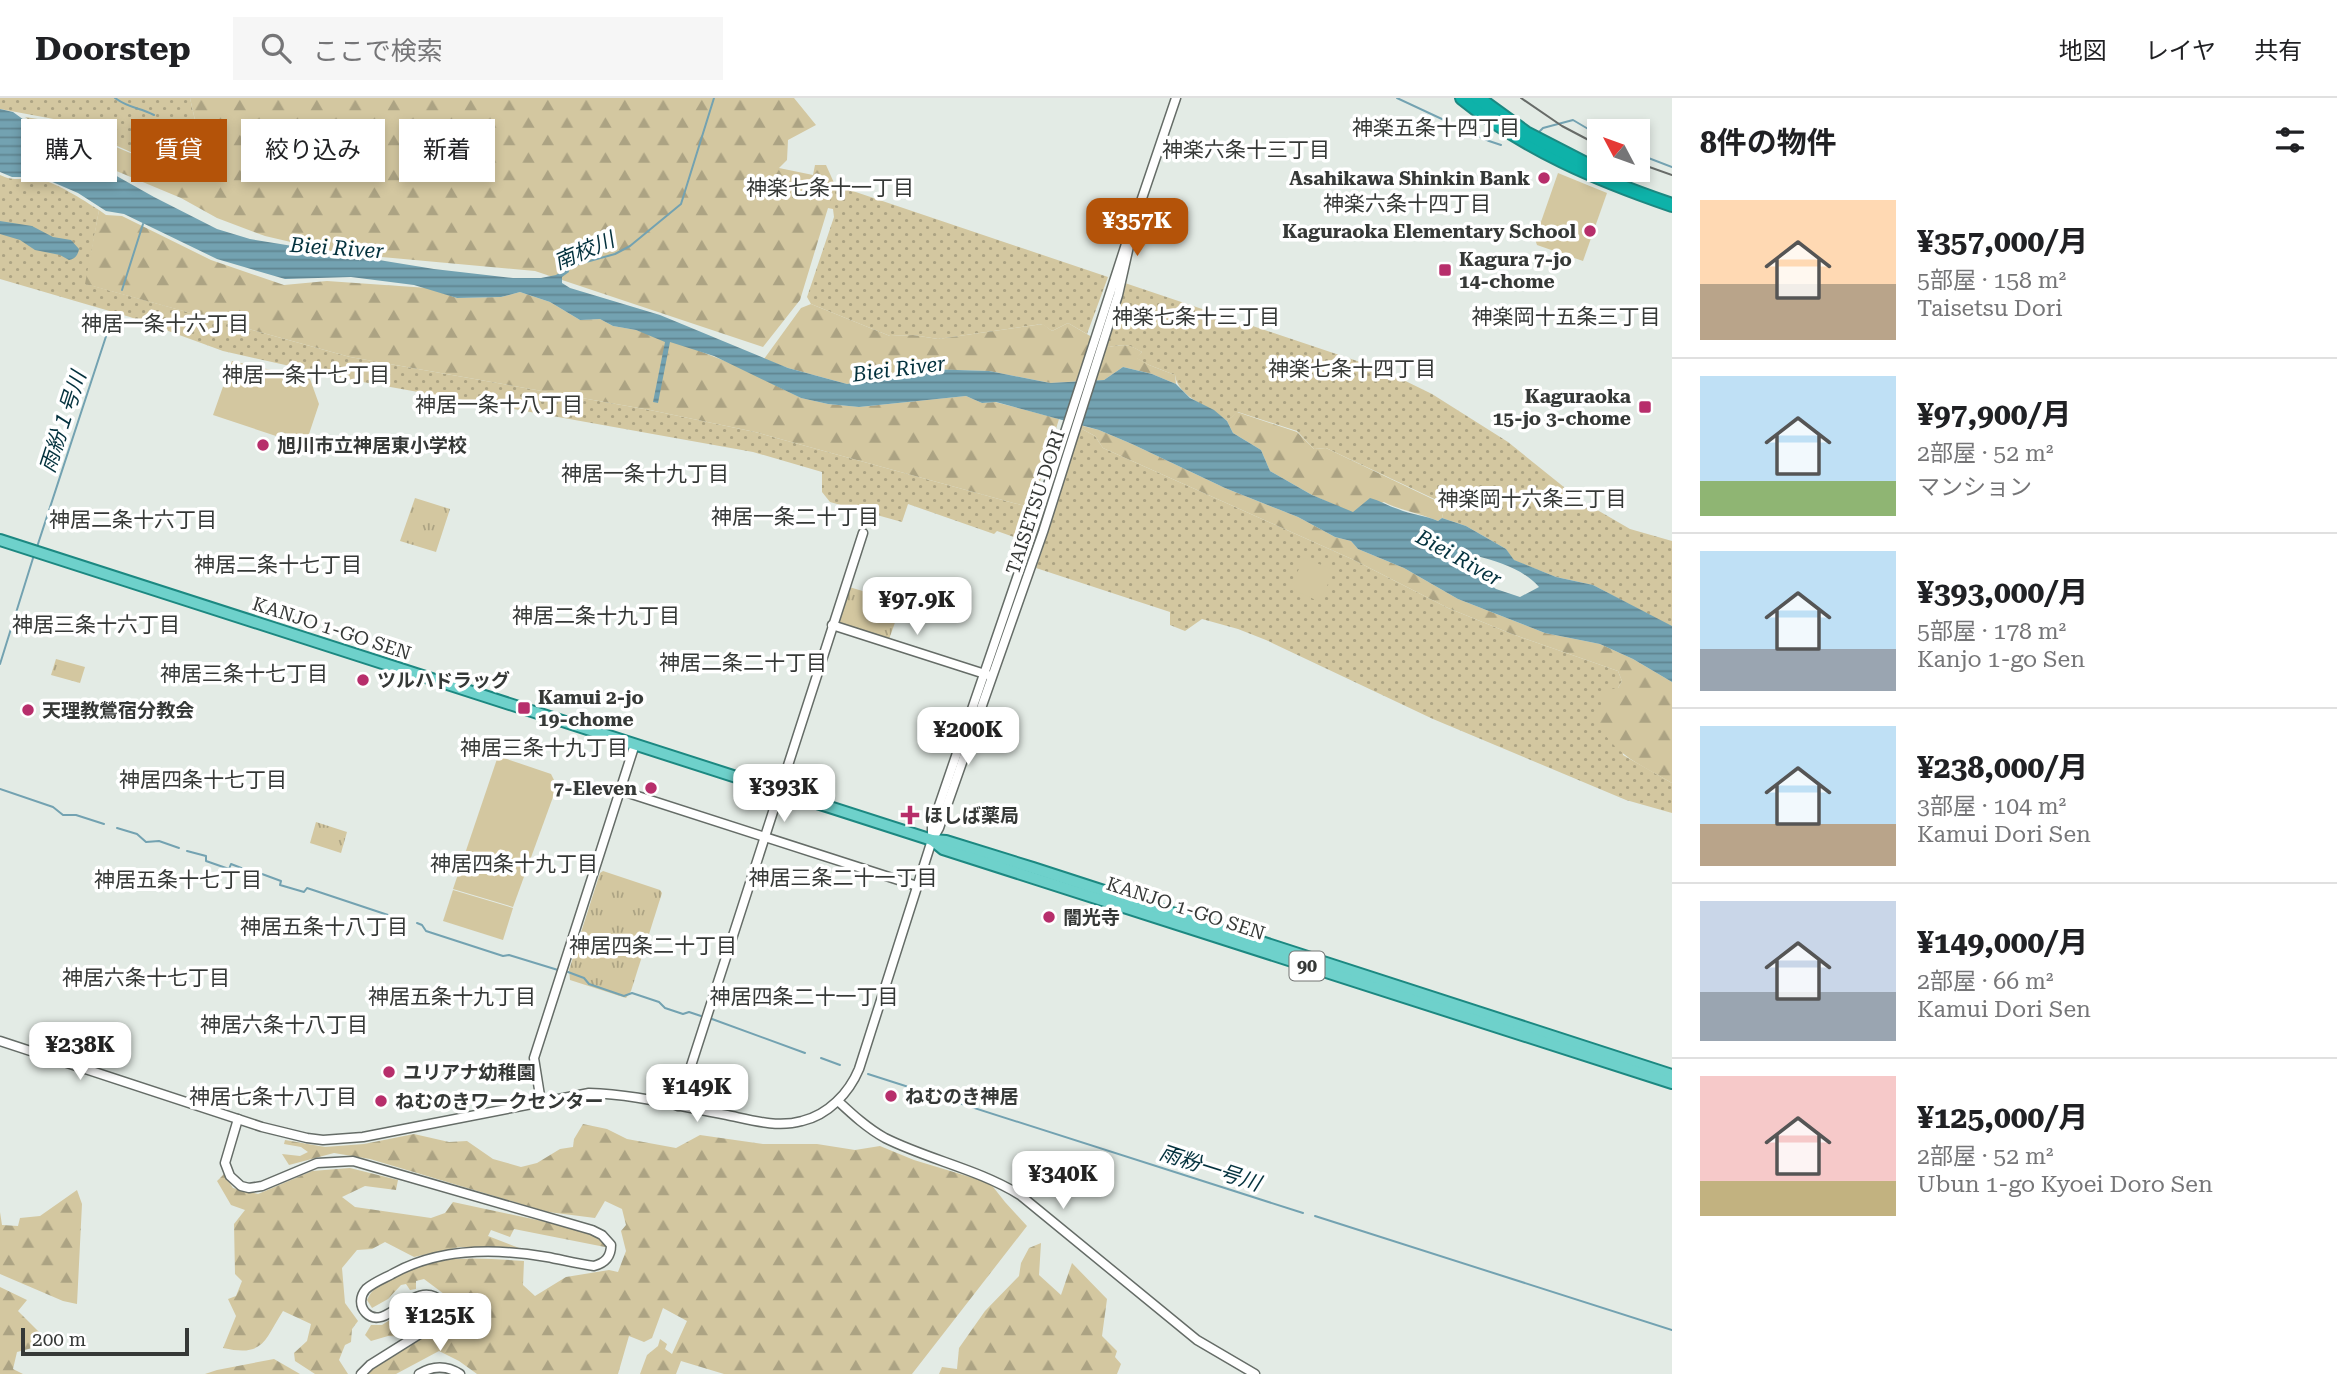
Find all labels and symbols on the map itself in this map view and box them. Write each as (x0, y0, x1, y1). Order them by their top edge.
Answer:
district label: 神楽五条十四丁目 (1352, 116, 1520, 140)
north arrow (1587, 119, 1650, 182)
district label: 神楽六条十三丁目 (1162, 138, 1330, 162)
place label: Asahikawa Shinkin Bank (1289, 167, 1530, 190)
marker: Asahikawa Shinkin Bank (1536, 170, 1552, 186)
district label: 神楽七条十一丁目 (746, 176, 914, 200)
district label: 神楽六条十四丁目 (1323, 192, 1491, 216)
pin: ¥357K (1088, 198, 1186, 258)
place label: Kaguraoka Elementary School (1282, 220, 1576, 243)
marker: Kaguraoka Elementary School (1582, 223, 1598, 239)
water label: 南校川 (550, 227, 620, 274)
water label: Biei River (288, 233, 385, 263)
place label: Kagura 7-jo 14-chome (1459, 248, 1572, 293)
marker: Kagura 7-jo 14-chome (1437, 262, 1453, 278)
district label: 神楽七条十三丁目 (1112, 305, 1280, 329)
district label: 神楽岡十五条三丁目 (1472, 305, 1661, 329)
district label: 神居一条十六丁目 (81, 312, 249, 336)
water label: Biei River (850, 351, 947, 387)
district label: 神楽七条十四丁目 (1268, 357, 1436, 381)
district label: 神居一条十七丁目 (222, 363, 390, 387)
water label: 雨紛１号川 (35, 366, 91, 476)
place label: Kaguraoka 15-jo 3-chome (1493, 385, 1631, 430)
district label: 神居一条十八丁目 (415, 393, 583, 417)
marker: Kaguraoka 15-jo 3-chome (1637, 399, 1653, 415)
street label: TAISETSU DORI (1001, 427, 1070, 577)
place label: 旭川市立神居東小学校 (277, 434, 467, 457)
marker: 旭川市立神居東小学校 (255, 437, 271, 453)
district label: 神居一条十九丁目 (561, 462, 729, 486)
district label: 神楽岡十六条三丁目 (1438, 487, 1627, 511)
district label: 神居一条二十丁目 (711, 505, 879, 529)
district label: 神居二条十六丁目 (49, 508, 217, 532)
water label: Biei River (1411, 524, 1506, 591)
district label: 神居二条十七丁目 (194, 553, 362, 577)
pin: ¥97.9K (860, 578, 974, 637)
street label: KANJO 1-GO SEN (250, 592, 414, 665)
district label: 神居二条十九丁目 (512, 604, 680, 628)
district label: 神居三条十六丁目 (12, 613, 180, 637)
district label: 神居二条二十丁目 (659, 651, 827, 675)
district label: 神居三条十七丁目 (160, 662, 328, 686)
place label: ツルハドラッグ (377, 669, 510, 692)
marker: ツルハドラッグ (355, 672, 371, 688)
place label: Kamui 2-jo 19-chome (538, 686, 644, 731)
place label: 天理教鶯宿分教会 (42, 699, 194, 722)
marker: Kamui 2-jo 19-chome (516, 700, 532, 716)
marker: 天理教鶯宿分教会 (20, 702, 36, 718)
pin: ¥200K (919, 708, 1017, 767)
district label: 神居三条十九丁目 (460, 736, 628, 760)
pin: ¥393K (735, 764, 833, 824)
district label: 神居四条十七丁目 (119, 768, 287, 792)
place label: 7-Eleven (553, 777, 637, 800)
marker: 7-Eleven (643, 780, 659, 796)
place label: ほしば薬局 (924, 804, 1019, 827)
marker: ほしば薬局 (902, 807, 918, 823)
district label: 神居四条十九丁目 (430, 852, 598, 876)
district label: 神居三条二十一丁目 (749, 866, 938, 890)
district label: 神居五条十七丁目 (94, 868, 262, 892)
street label: KANJO 1-GO SEN (1104, 872, 1268, 945)
place label: 闇光寺 (1063, 906, 1120, 929)
marker: 闇光寺 (1041, 909, 1057, 925)
district label: 神居五条十八丁目 (240, 915, 408, 939)
district label: 神居四条二十丁目 (569, 934, 737, 958)
road number: 90 (1290, 952, 1324, 980)
district label: 神居六条十七丁目 (62, 966, 230, 990)
district label: 神居五条十九丁目 (368, 985, 536, 1009)
district label: 神居四条二十一丁目 (710, 985, 899, 1009)
district label: 神居六条十八丁目 (200, 1013, 368, 1037)
pin: ¥238K (31, 1023, 129, 1082)
place label: ユリアナ幼稚園 (403, 1061, 536, 1084)
marker: ユリアナ幼稚園 (381, 1064, 397, 1080)
pin: ¥149K (648, 1065, 746, 1124)
district label: 神居七条十八丁目 (189, 1085, 357, 1109)
place label: ねむのき神居 (905, 1085, 1018, 1108)
marker: ねむのき神居 (883, 1088, 899, 1104)
place label: ねむのきワークセンター (395, 1090, 603, 1113)
marker: ねむのきワークセンター (373, 1093, 389, 1109)
water label: 雨粉一号川 (1156, 1140, 1266, 1196)
pin: ¥340K (1014, 1152, 1112, 1211)
pin: ¥125K (391, 1294, 489, 1353)
scale bar (21, 1325, 189, 1357)

